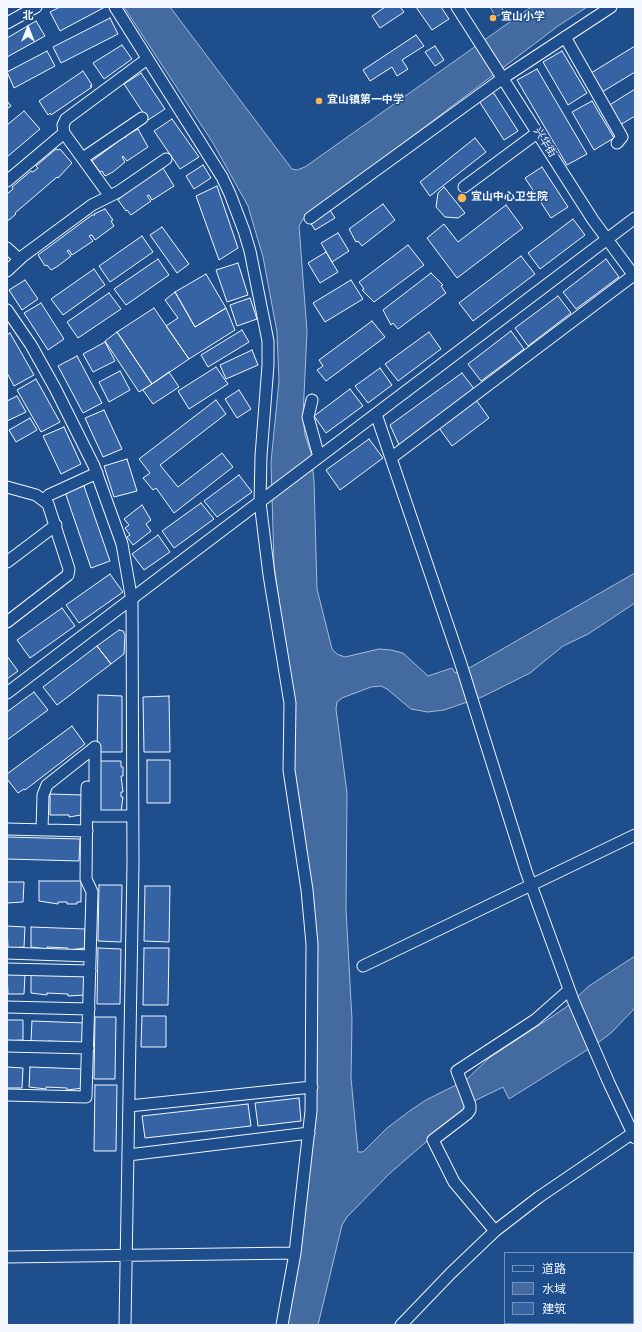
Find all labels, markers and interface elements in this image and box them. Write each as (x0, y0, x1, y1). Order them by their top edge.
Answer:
north arrow (8, 8, 48, 48)
text: 北 (23, 9, 34, 23)
place label: 宜山小学 (501, 11, 545, 25)
marker: 宜山小学 (488, 13, 498, 23)
place label: 宜山镇第一中学 (327, 94, 404, 108)
marker: 宜山镇第一中学 (314, 96, 324, 106)
street label: 兴华街 (530, 126, 558, 160)
place label: 宜山中心卫生院 (471, 191, 548, 205)
marker: 宜山中心卫生院 (456, 192, 468, 204)
legend (504, 1252, 634, 1324)
text: 道路 (542, 1262, 566, 1278)
text: 水域 (542, 1282, 566, 1298)
text: 建筑 (542, 1302, 566, 1318)

